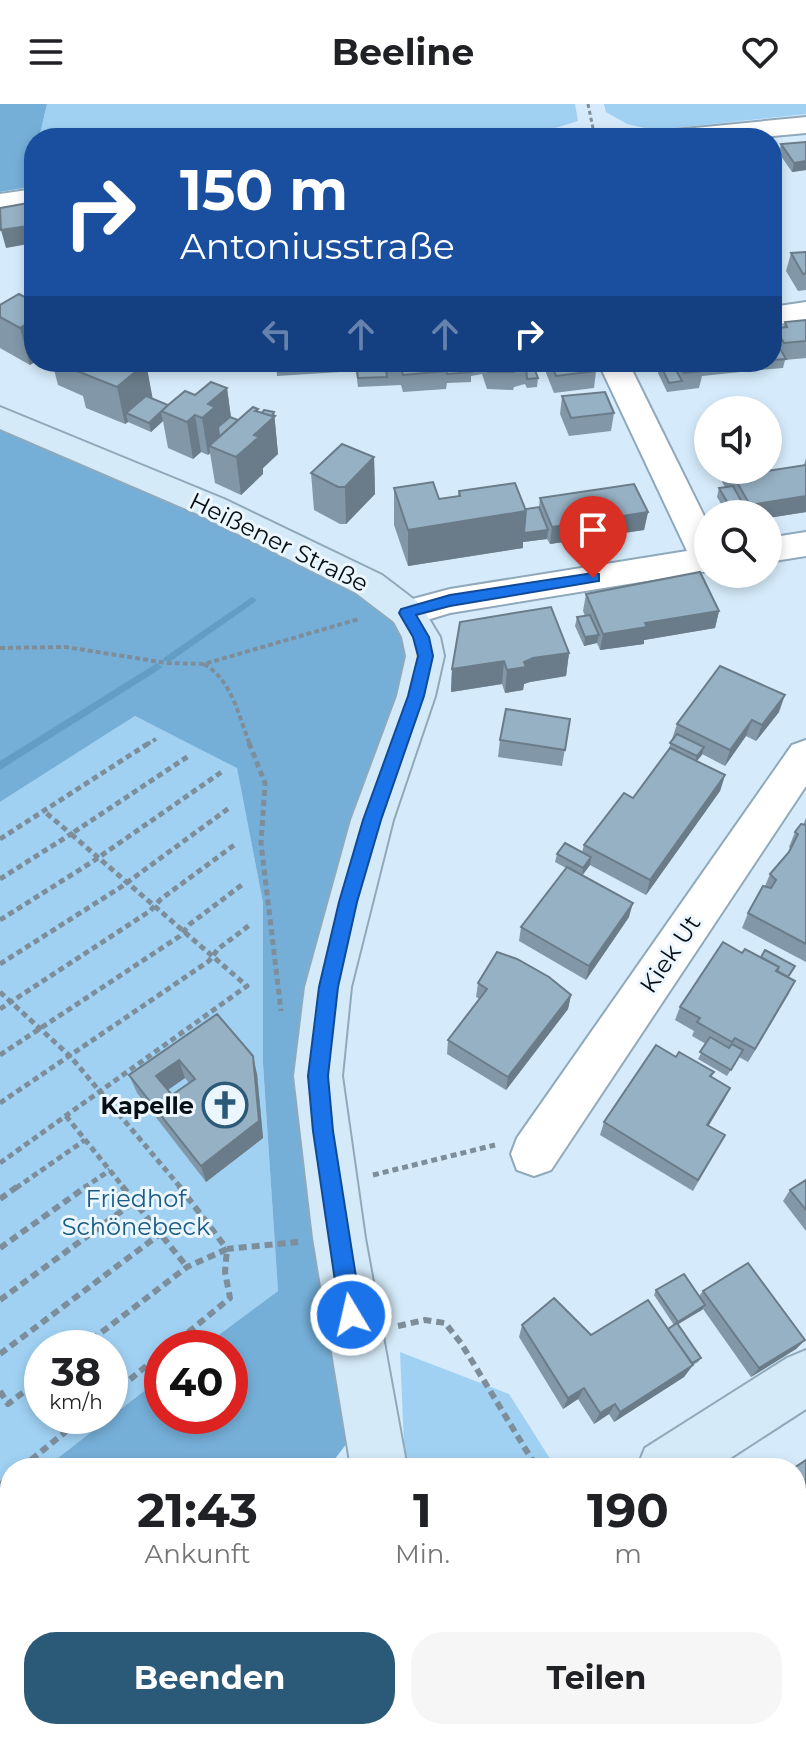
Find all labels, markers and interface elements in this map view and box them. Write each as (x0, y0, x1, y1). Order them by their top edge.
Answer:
icon: menu (24, 30, 68, 74)
text: Beeline (332, 30, 474, 74)
icon: heart (738, 30, 782, 74)
text: 150 m (180, 156, 348, 224)
icon: right (48, 160, 152, 264)
text: Antoniusstraße (180, 224, 455, 268)
icon: left (255, 312, 299, 356)
icon: ahead (339, 312, 383, 356)
icon: ahead (423, 312, 467, 356)
icon: right (507, 312, 551, 356)
map controls (694, 396, 782, 588)
button: sound (694, 396, 782, 484)
street label: Heißener Straße (185, 486, 373, 598)
pin (559, 496, 627, 578)
button: search (694, 500, 782, 588)
icon: arrive (571, 508, 615, 552)
street label: Kiek Ut (634, 909, 707, 998)
church icon: Kapelle (201, 1081, 249, 1129)
place label: Kapelle (100, 1091, 194, 1120)
park label: Friedhof Schönebeck (62, 1184, 211, 1241)
position arrow (309, 1273, 393, 1357)
speed limit sign: 40 (144, 1330, 248, 1434)
text: 38 (51, 1347, 101, 1396)
text: km/h (49, 1390, 103, 1414)
text: 21:43 (137, 1481, 258, 1539)
text: 1 (413, 1481, 432, 1539)
text: 190 (587, 1481, 669, 1539)
text: Ankunft (145, 1538, 250, 1570)
text: Min. (395, 1538, 450, 1570)
text: m (614, 1538, 642, 1570)
button: Beenden (24, 1632, 395, 1724)
button: Teilen (411, 1632, 782, 1724)

